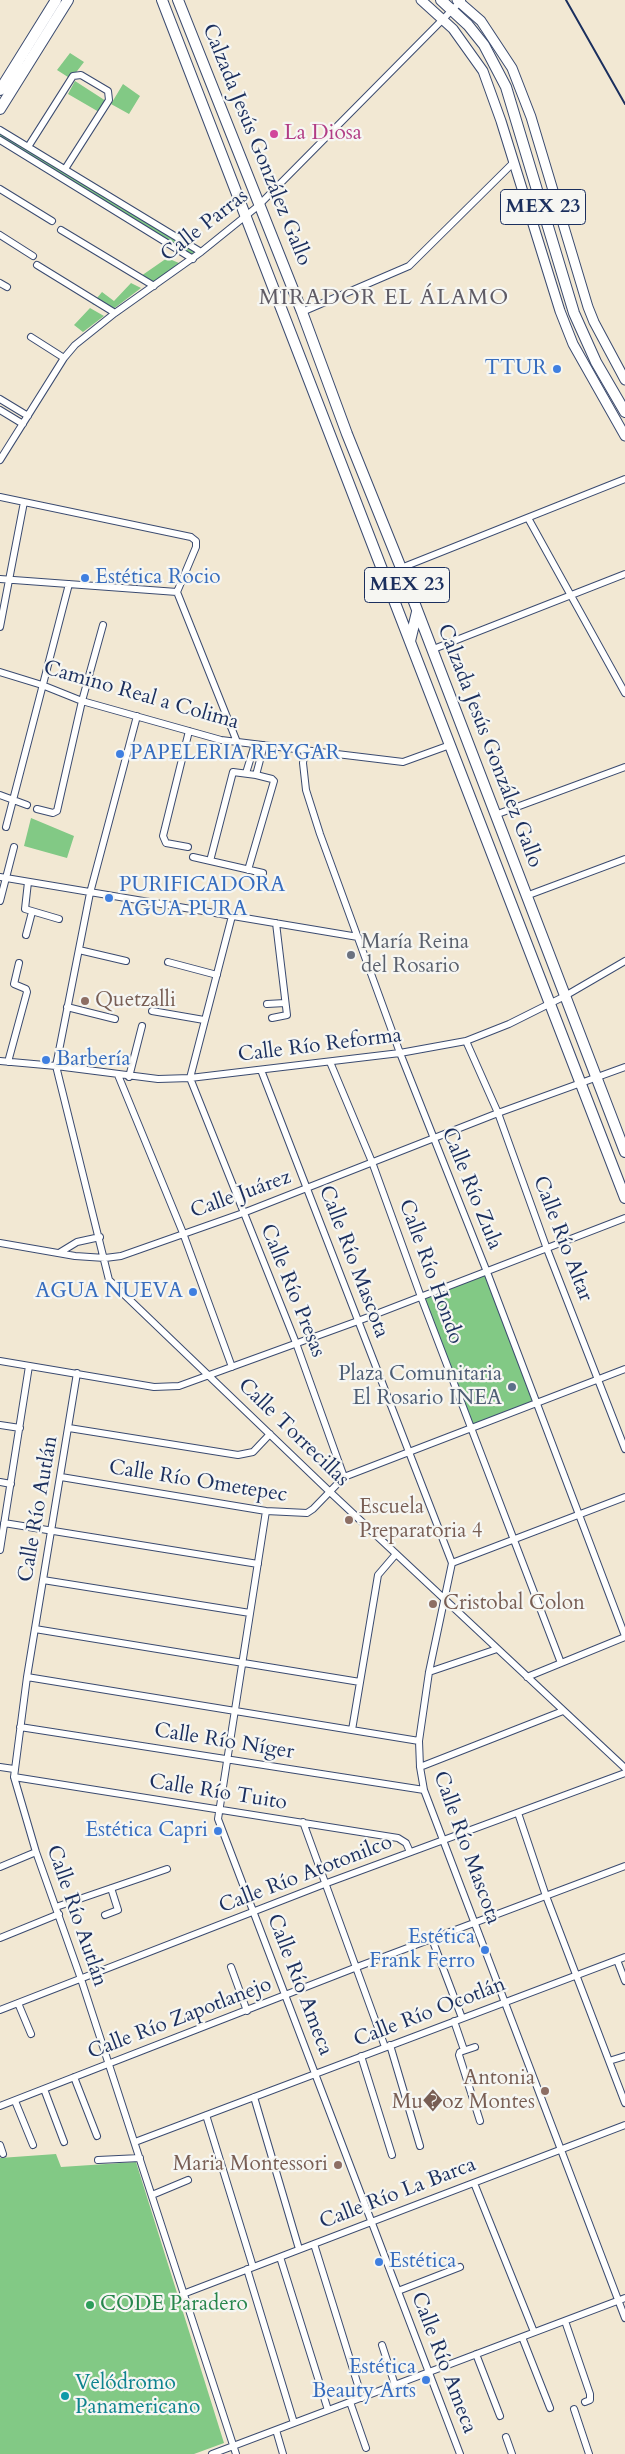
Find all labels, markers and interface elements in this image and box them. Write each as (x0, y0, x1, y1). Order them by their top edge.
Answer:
street label: Calzada Jesús González Gallo (196, 20, 316, 270)
place label: La Diosa (284, 121, 362, 147)
marker: La Diosa (268, 128, 280, 140)
street label: Calle Parras (156, 184, 254, 268)
road number: MEX 23 (500, 190, 586, 224)
district label: MIRADOR EL ÁLAMO (257, 286, 511, 312)
place label: TTUR (485, 356, 547, 382)
marker: TTUR (551, 363, 563, 375)
place label: Estética Rocio (95, 565, 221, 591)
road number: MEX 23 (364, 568, 450, 602)
marker: Estética Rocio (79, 572, 91, 584)
street label: Calzada Jesús González Gallo (431, 621, 547, 871)
street label: Camino Real a Colima (40, 656, 242, 736)
place label: PAPELERIA REYGAR (130, 741, 340, 767)
marker: PAPELERIA REYGAR (114, 748, 126, 760)
place label: PURIFICADORA AGUA PURA (119, 873, 285, 923)
marker: PURIFICADORA AGUA PURA (103, 892, 115, 904)
place label: María Reina del Rosario (361, 930, 469, 980)
marker: María Reina del Rosario (345, 949, 357, 961)
place label: Quetzalli (95, 988, 176, 1014)
marker: Quetzalli (79, 995, 91, 1007)
street label: Calle Río Reforma (237, 1023, 403, 1069)
place label: Barbería (56, 1047, 130, 1073)
marker: Barbería (40, 1054, 52, 1066)
street label: Calle Río Zula (435, 1124, 507, 1254)
street label: Calle Juárez (187, 1165, 295, 1225)
street label: Calle Río Altar (527, 1173, 597, 1305)
street label: Calle Río Mascota (312, 1182, 394, 1342)
street label: Calle Río Hondo (392, 1196, 468, 1348)
street label: Calle Río Presas (254, 1221, 330, 1361)
place label: AGUA NUEVA (35, 1279, 183, 1305)
marker: AGUA NUEVA (187, 1286, 199, 1298)
place label: Plaza Comunitaria El Rosario INEA (338, 1362, 502, 1412)
street label: Calle Torrecillas (232, 1374, 354, 1492)
marker: Plaza Comunitaria El Rosario INEA (506, 1381, 518, 1393)
street label: Calle Río Autlán (14, 1434, 64, 1584)
street label: Calle Río Ometepec (107, 1455, 289, 1509)
place label: Escuela Preparatoria 4 (359, 1495, 483, 1545)
marker: Escuela Preparatoria 4 (343, 1514, 355, 1526)
place label: Cristobal Colon (443, 1591, 585, 1617)
marker: Cristobal Colon (427, 1598, 439, 1610)
street label: Calle Río Níger (152, 1719, 296, 1765)
street label: Calle Río Mascota (427, 1768, 505, 1928)
street label: Calle Río Tuito (147, 1770, 289, 1816)
place label: Estética Capri (85, 1818, 208, 1844)
marker: Estética Capri (212, 1825, 224, 1837)
street label: Calle Río Atotonilco (216, 1830, 396, 1920)
street label: Calle Río Autlán (40, 1842, 112, 1990)
street label: Calle Río Ameca (260, 1911, 338, 2059)
place label: Estética Frank Ferro (369, 1925, 475, 1975)
marker: Estética Frank Ferro (479, 1944, 491, 1956)
street label: Calle Río Zapotlanejo (85, 1972, 275, 2066)
street label: Calle Río Ocotlán (351, 1972, 509, 2054)
place label: Antonia Mu�oz Montes (392, 2066, 535, 2116)
marker: Antonia Mu�oz Montes (539, 2085, 551, 2097)
place label: Maria Montessori (173, 2152, 328, 2178)
street label: Calle Río La Barca (316, 2153, 480, 2235)
marker: Maria Montessori (332, 2159, 344, 2171)
place label: Estética (389, 2249, 456, 2275)
marker: Estética (373, 2256, 385, 2268)
street label: Calle Río Ameca (404, 2289, 482, 2437)
place label: CODE Paradero (100, 2292, 248, 2318)
marker: CODE Paradero (84, 2299, 96, 2311)
place label: Estética Beauty Arts (312, 2355, 416, 2405)
place label: Velódromo Panamericano (75, 2371, 200, 2421)
marker: Estética Beauty Arts (420, 2374, 432, 2386)
marker: Velódromo Panamericano (59, 2390, 71, 2402)

